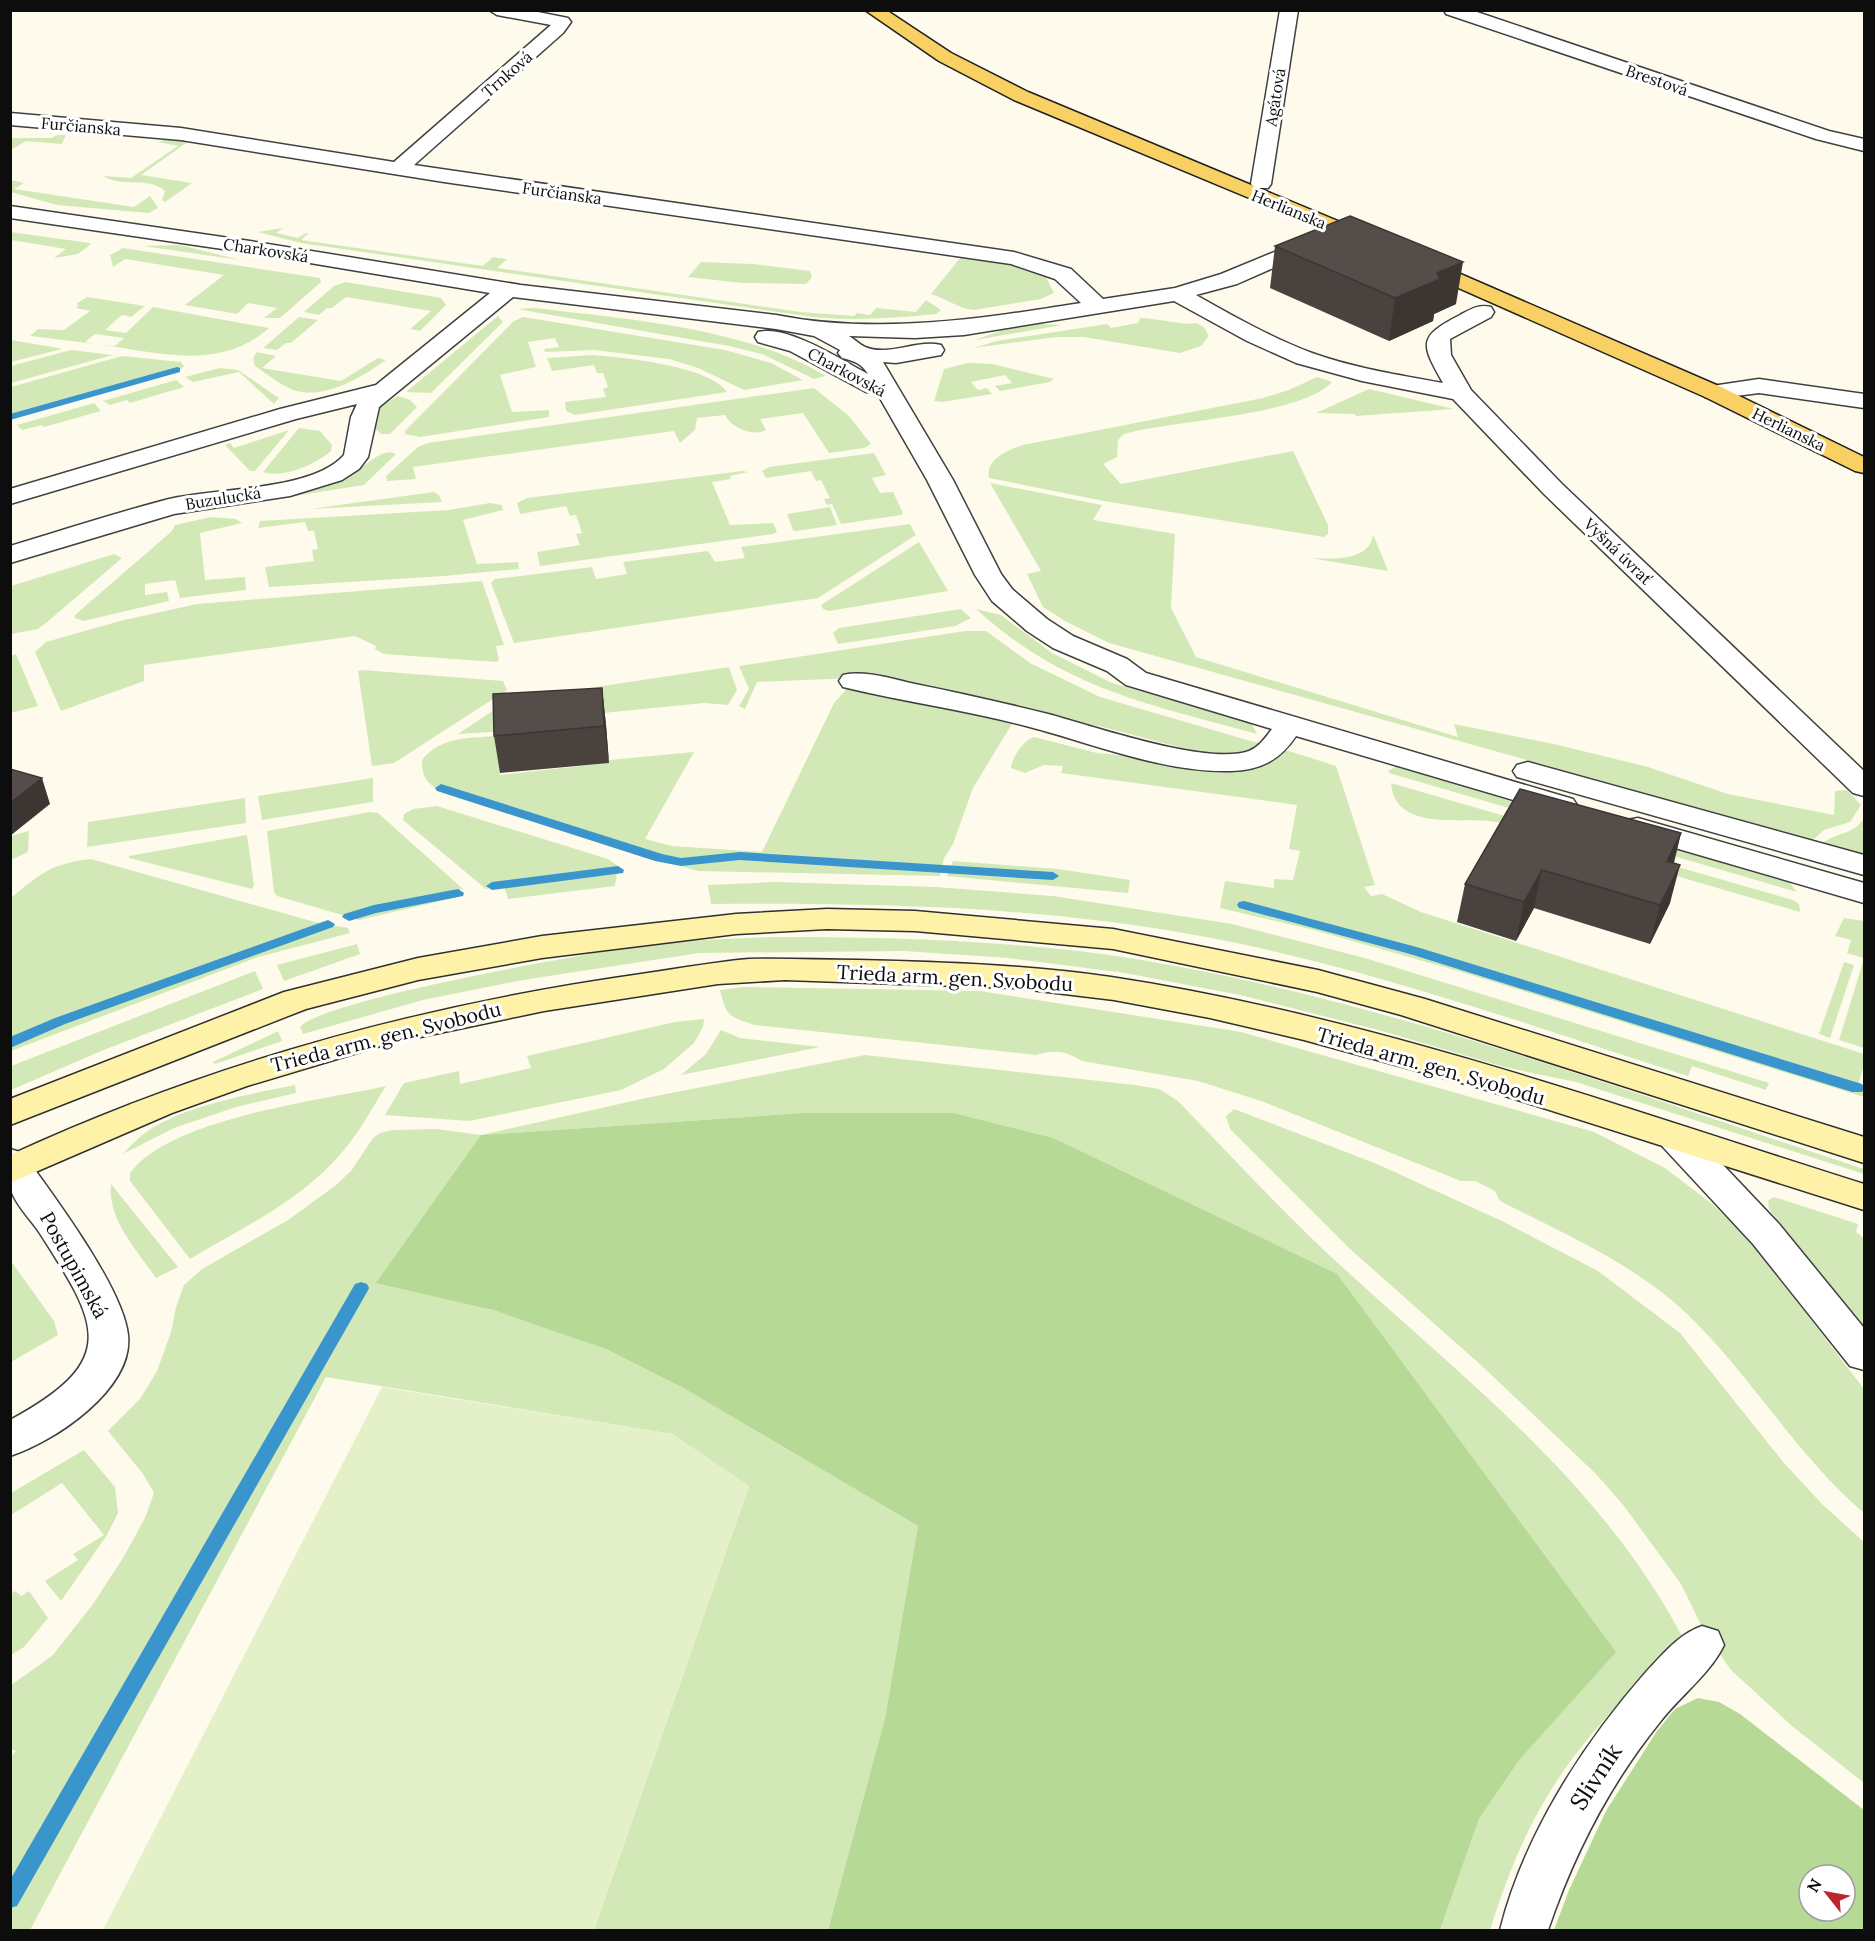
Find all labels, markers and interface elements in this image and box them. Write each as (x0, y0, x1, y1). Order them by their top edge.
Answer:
street label: Trnková (478, 47, 536, 101)
street label: Brestová (1623, 60, 1691, 100)
street label: Agátová (1260, 66, 1289, 129)
street label: Furčianska (40, 113, 122, 139)
street label: Furčianska (521, 178, 603, 208)
street label: Herlianska (1249, 185, 1329, 233)
street label: Charkovská (222, 233, 310, 267)
street label: Charkovská (804, 343, 890, 401)
street label: Herlianska (1749, 403, 1829, 455)
street label: Buzulucká (184, 482, 262, 514)
street label: Vyšná úvrať (1579, 513, 1657, 589)
street label: Trieda arm. gen. Svobodu (836, 959, 1074, 996)
street label: Trieda arm. gen. Svobodu (268, 996, 504, 1077)
street label: Trieda arm. gen. Svobodu (1314, 1021, 1548, 1110)
street label: Postupimská (35, 1207, 114, 1323)
street label: Slivník (1563, 1737, 1629, 1816)
north arrow (1797, 1863, 1857, 1923)
text: N (1802, 1875, 1826, 1896)

